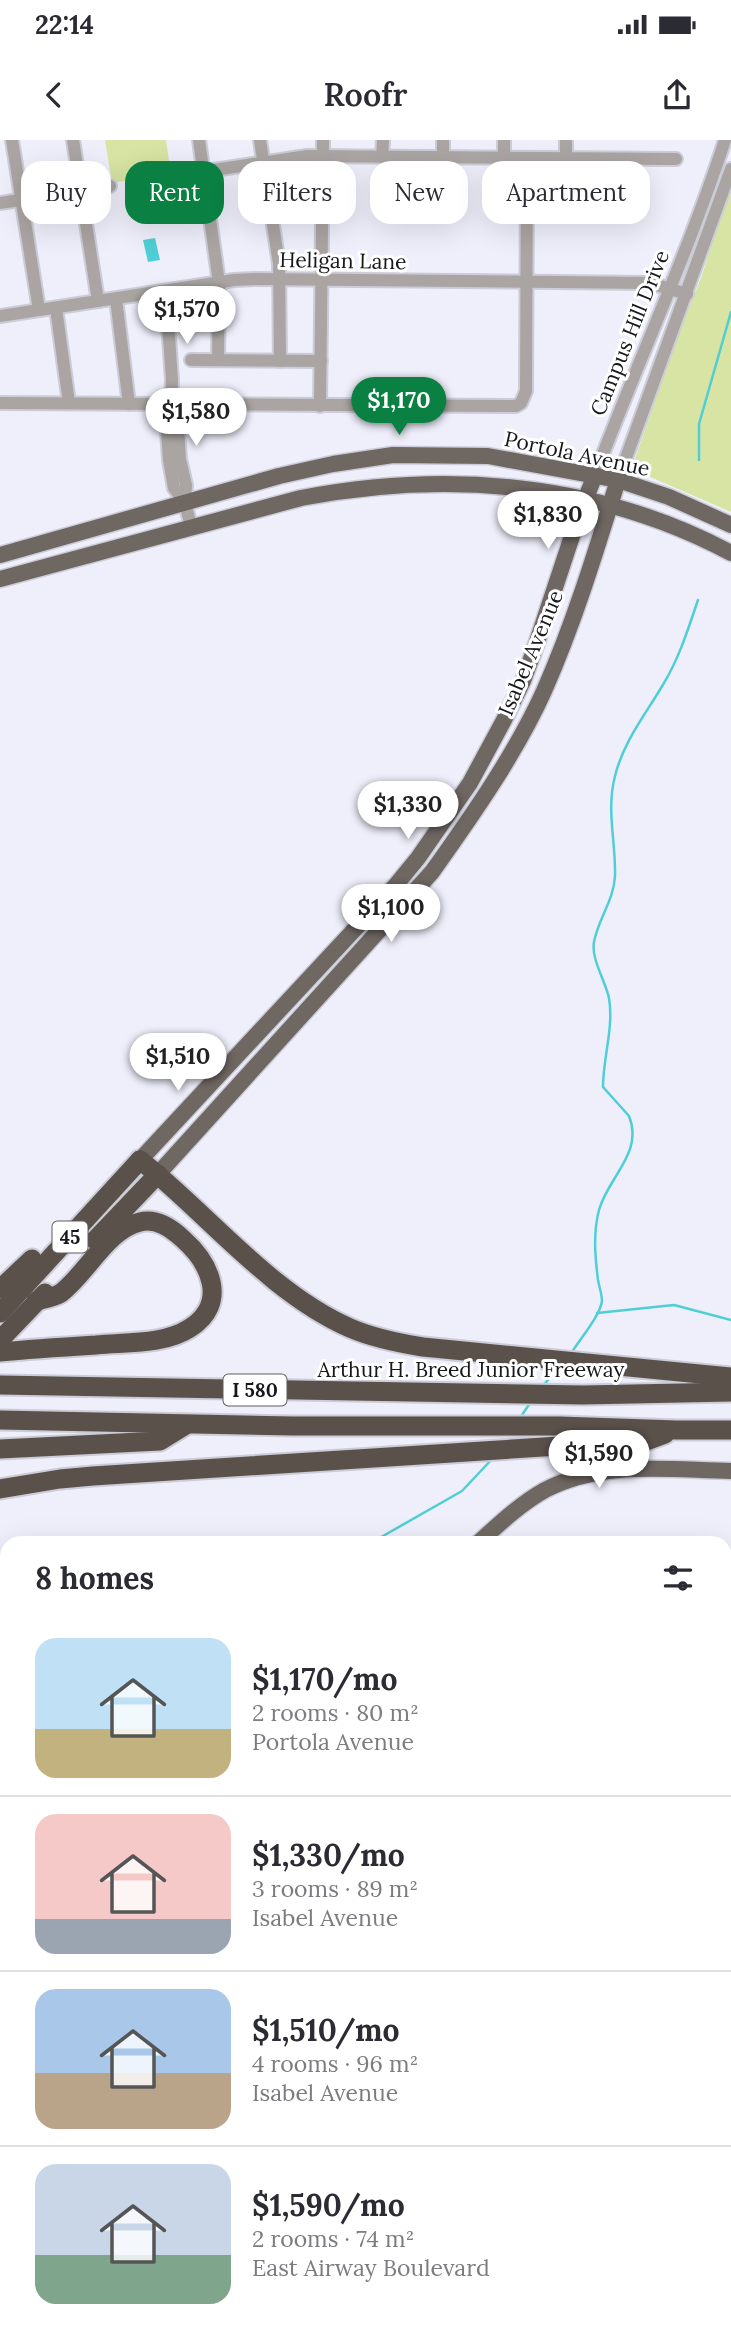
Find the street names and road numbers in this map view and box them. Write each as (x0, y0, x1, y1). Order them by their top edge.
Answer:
street label: Heligan Lane (279, 246, 407, 275)
street label: Campus Hill Drive (584, 246, 675, 420)
street label: Portola Avenue (502, 425, 652, 482)
street label: Isabel Avenue (492, 586, 569, 720)
road number: 45 (52, 1222, 88, 1252)
street label: Arthur H. Breed Junior Freeway (317, 1356, 624, 1383)
road number: I 580 (224, 1374, 286, 1406)

